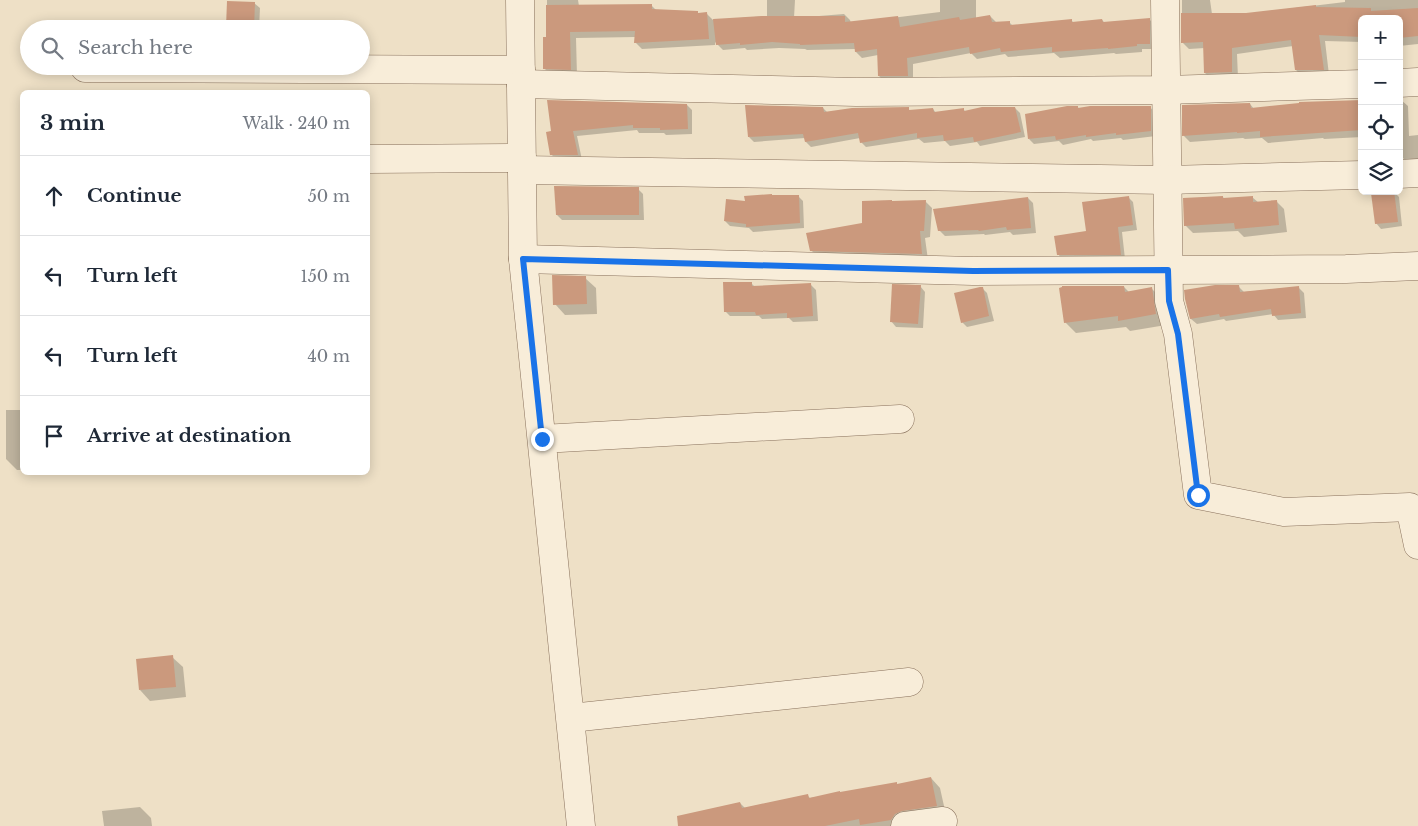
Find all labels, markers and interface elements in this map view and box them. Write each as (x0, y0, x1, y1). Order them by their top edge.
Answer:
map controls (1358, 15, 1403, 195)
button: + (1358, 15, 1403, 60)
search box (20, 20, 370, 75)
icon: search (38, 34, 66, 62)
text: Search here (78, 36, 193, 59)
button: − (1358, 60, 1403, 105)
button: locate (1358, 105, 1403, 150)
text: 3 min (40, 110, 105, 136)
text: Walk · 240 m (243, 113, 350, 133)
button: layers (1358, 150, 1403, 195)
icon: ahead (40, 182, 68, 210)
text: Continue (87, 184, 182, 207)
text: 50 m (308, 186, 350, 206)
icon: left (40, 262, 68, 290)
text: Turn left (87, 264, 178, 287)
text: 150 m (301, 266, 350, 286)
icon: left (40, 342, 68, 370)
text: Turn left (87, 344, 178, 367)
text: 40 m (307, 346, 350, 366)
icon: arrive (40, 422, 68, 450)
text: Arrive at destination (87, 424, 291, 447)
route end (531, 428, 554, 451)
route start (1187, 484, 1210, 507)

